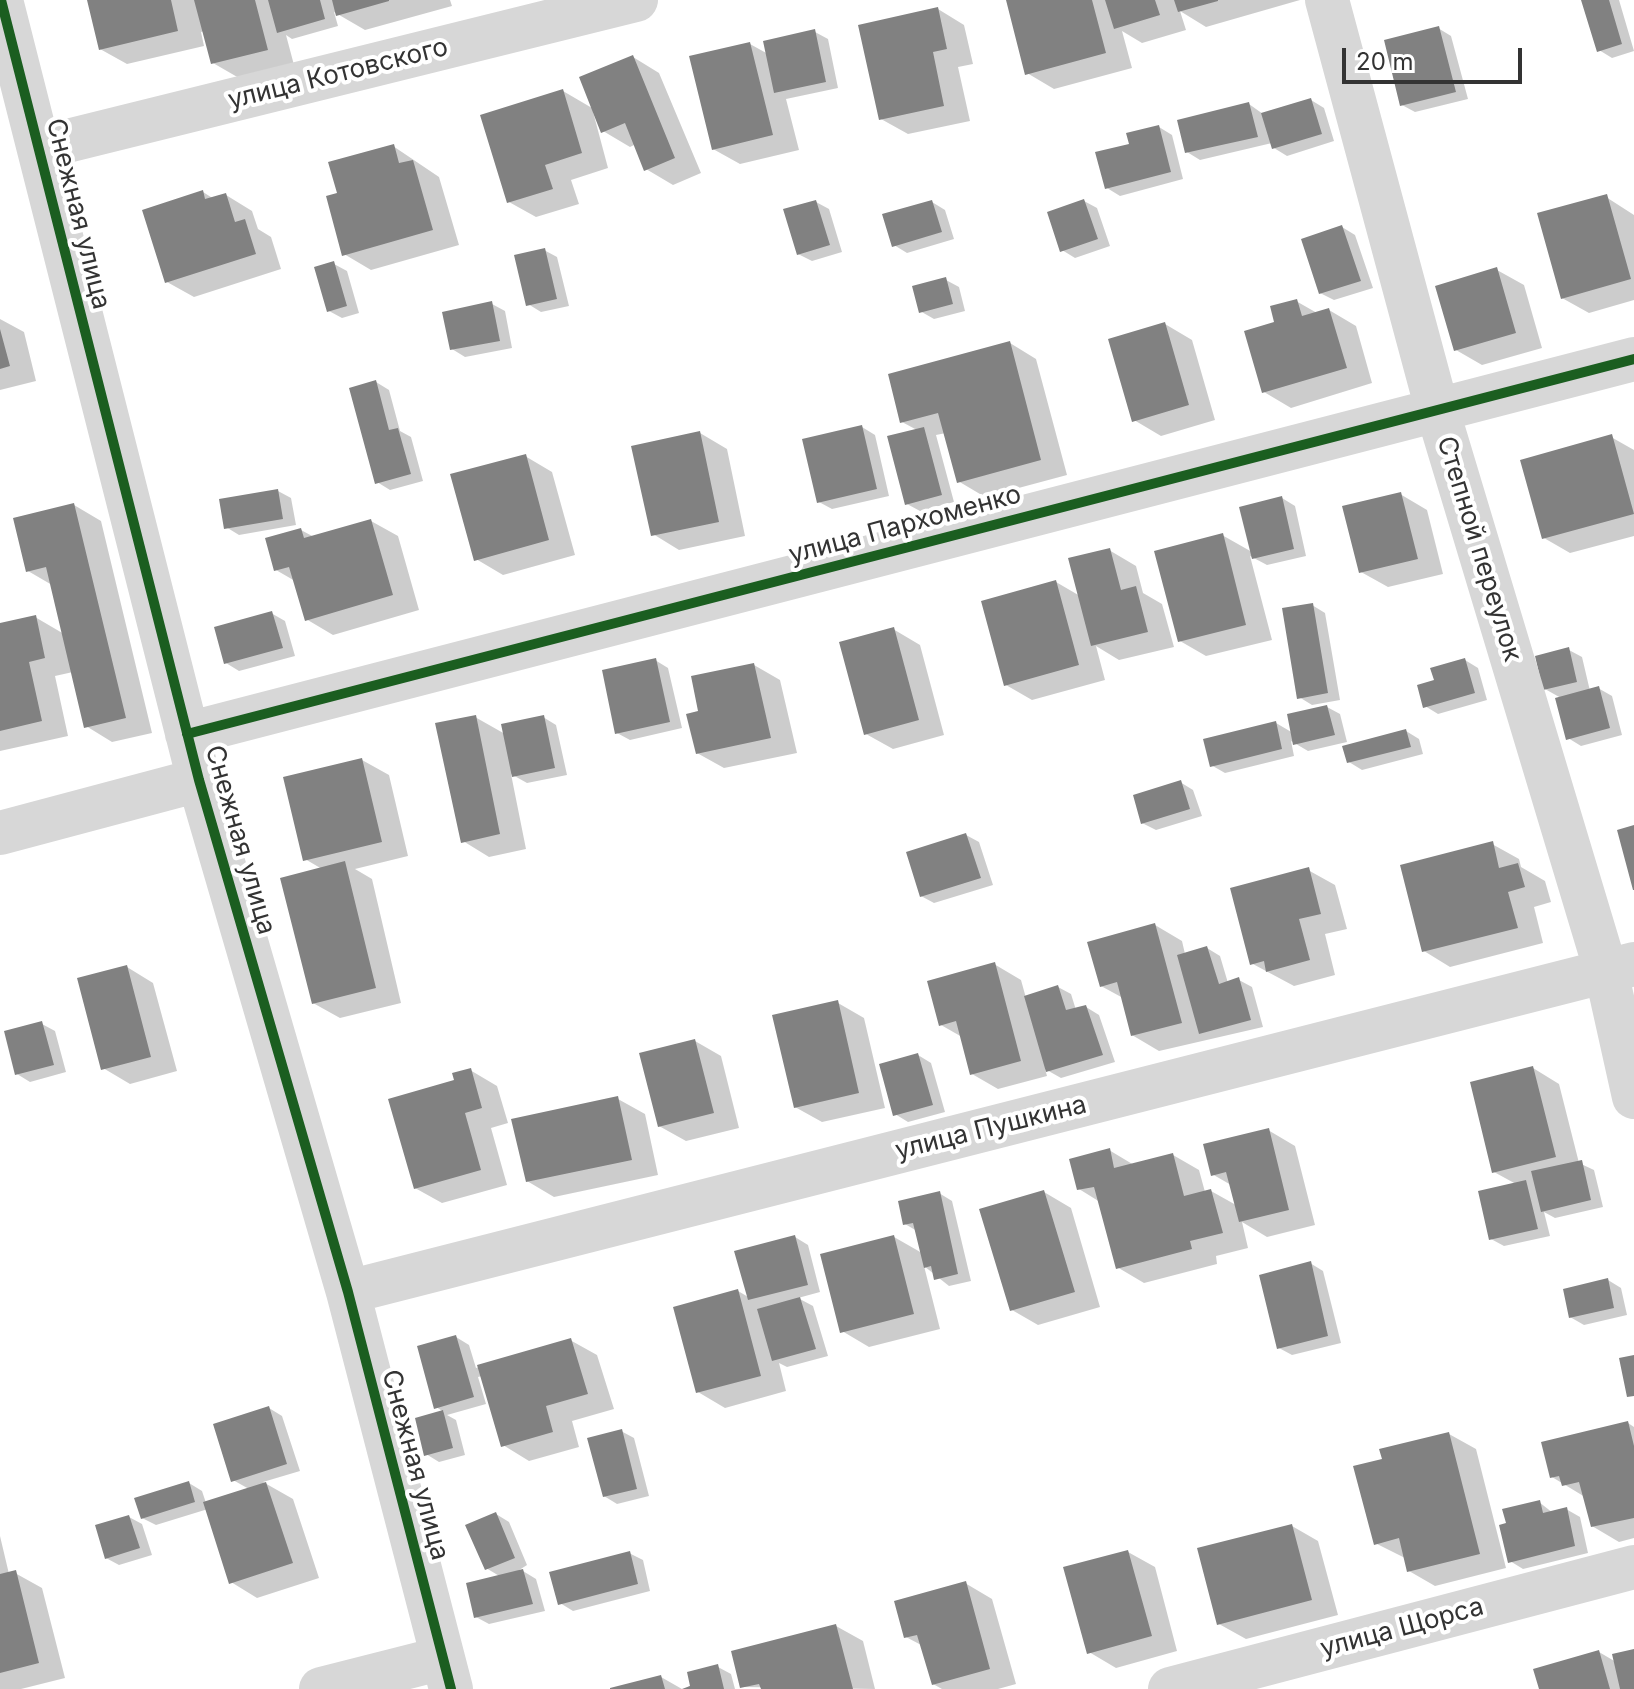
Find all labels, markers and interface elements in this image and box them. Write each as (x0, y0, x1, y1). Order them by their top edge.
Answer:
street label: улица Котовского (225, 32, 451, 116)
scale bar (1346, 32, 1526, 82)
text: 20 m (1356, 47, 1414, 76)
street label: Снежная улица (39, 115, 117, 313)
street label: Степной переулок (1430, 433, 1528, 665)
street label: улица Пархоменко (785, 479, 1025, 571)
street label: Снежная улица (198, 742, 282, 938)
street label: улица Пушкина (892, 1089, 1090, 1167)
street label: Снежная улица (375, 1367, 455, 1563)
street label: улица Щорса (1317, 1591, 1487, 1665)

